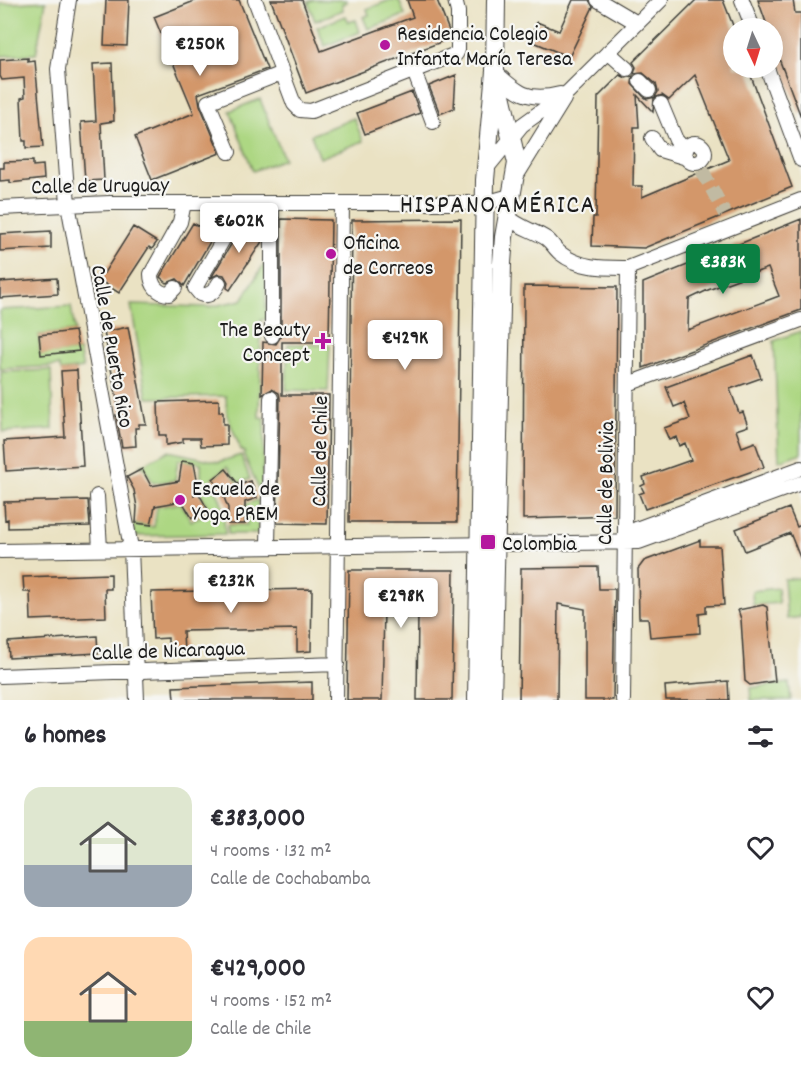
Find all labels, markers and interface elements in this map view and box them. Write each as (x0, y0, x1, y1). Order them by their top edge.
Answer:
north arrow (723, 18, 783, 78)
map controls (723, 18, 783, 78)
place label: Residencia Colegio Infanta María Teresa (397, 20, 573, 76)
pin: €250K (158, 26, 242, 77)
text: €250K (175, 31, 225, 59)
marker: Residencia Colegio Infanta María Teresa (378, 38, 392, 52)
street label: Calle de Uruguay (31, 171, 170, 204)
district label: HISPANOAMÉRICA (400, 188, 596, 225)
pin: €602K (197, 203, 281, 254)
text: €602K (214, 208, 264, 236)
place label: Oficina de Correos (343, 229, 434, 285)
pin: €383K (681, 244, 765, 295)
marker: Oficina de Correos (324, 247, 338, 261)
text: €383K (700, 249, 746, 277)
street label: Calle de Puerto Rico (81, 263, 140, 431)
place label: The Beauty Concept (219, 316, 311, 372)
pin: €429K (363, 320, 447, 371)
text: €429K (382, 325, 428, 353)
marker: The Beauty Concept (314, 332, 332, 350)
street label: Calle de Chile (305, 395, 338, 507)
street label: Calle de Bolivia (591, 420, 624, 546)
place label: Escuela de Yoga PREM (192, 475, 280, 531)
marker: Escuela de Yoga PREM (173, 493, 187, 507)
place label: Colombia (502, 530, 577, 561)
marker: Colombia (479, 533, 497, 551)
pin: €232K (189, 563, 273, 614)
text: €232K (208, 568, 254, 596)
pin: €298K (359, 578, 443, 629)
text: €298K (378, 583, 424, 611)
street label: Calle de Nicaragua (91, 634, 246, 671)
text: 6 homes (24, 718, 106, 755)
icon: filters (744, 720, 777, 753)
text: €383,000 (210, 801, 305, 838)
icon: home (72, 811, 144, 883)
icon: heart (744, 831, 777, 864)
text: 4 rooms · 132 m² (210, 838, 332, 866)
text: Calle de Cochabamba (210, 866, 370, 894)
text: €429,000 (210, 951, 306, 988)
icon: home (72, 961, 144, 1033)
icon: heart (744, 981, 777, 1014)
text: 4 rooms · 152 m² (210, 988, 332, 1016)
text: Calle de Chile (210, 1016, 311, 1044)

